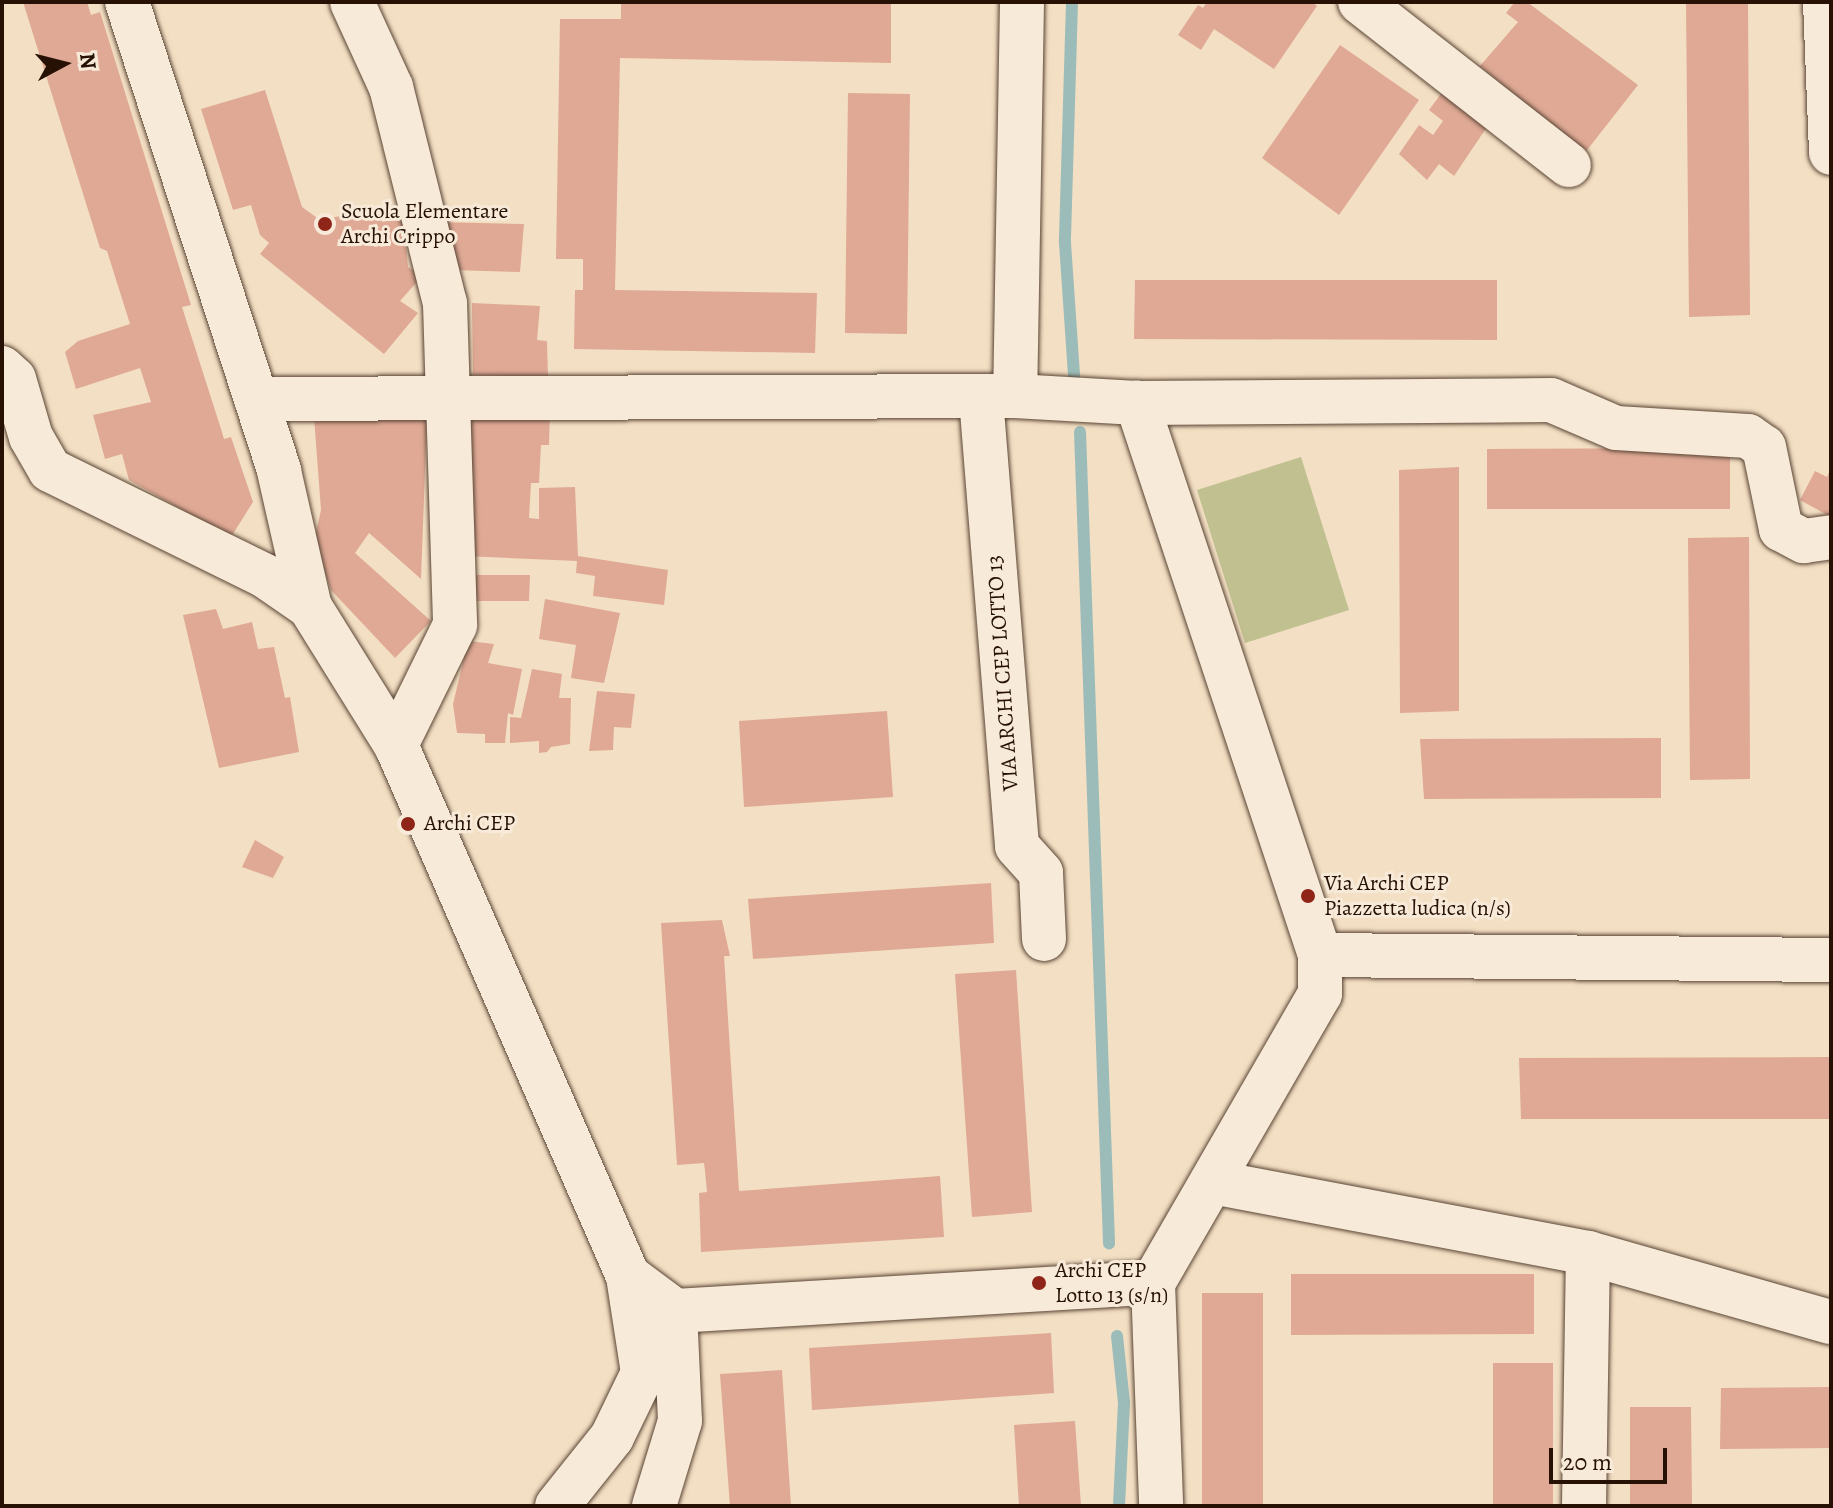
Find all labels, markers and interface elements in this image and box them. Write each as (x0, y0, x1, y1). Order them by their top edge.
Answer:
north arrow (24, 24, 104, 104)
text: N (72, 51, 104, 71)
place label: Scuola Elementare Archi Crippo (341, 198, 508, 250)
marker: Scuola Elementare Archi Crippo (316, 215, 334, 233)
street label: VIA ARCHI CEP LOTTO 13 (982, 554, 1024, 792)
place label: Archi CEP (424, 811, 515, 837)
marker: Archi CEP (399, 815, 417, 833)
place label: Via Archi CEP Piazzetta ludica (n/s) (1324, 870, 1511, 922)
marker: Via Archi CEP Piazzetta ludica (n/s) (1299, 887, 1317, 905)
place label: Archi CEP Lotto 13 (s/n) (1055, 1257, 1168, 1308)
marker: Archi CEP Lotto 13 (s/n) (1030, 1274, 1048, 1292)
scale bar (1553, 1432, 1671, 1482)
text: 20 m (1563, 1446, 1612, 1478)

